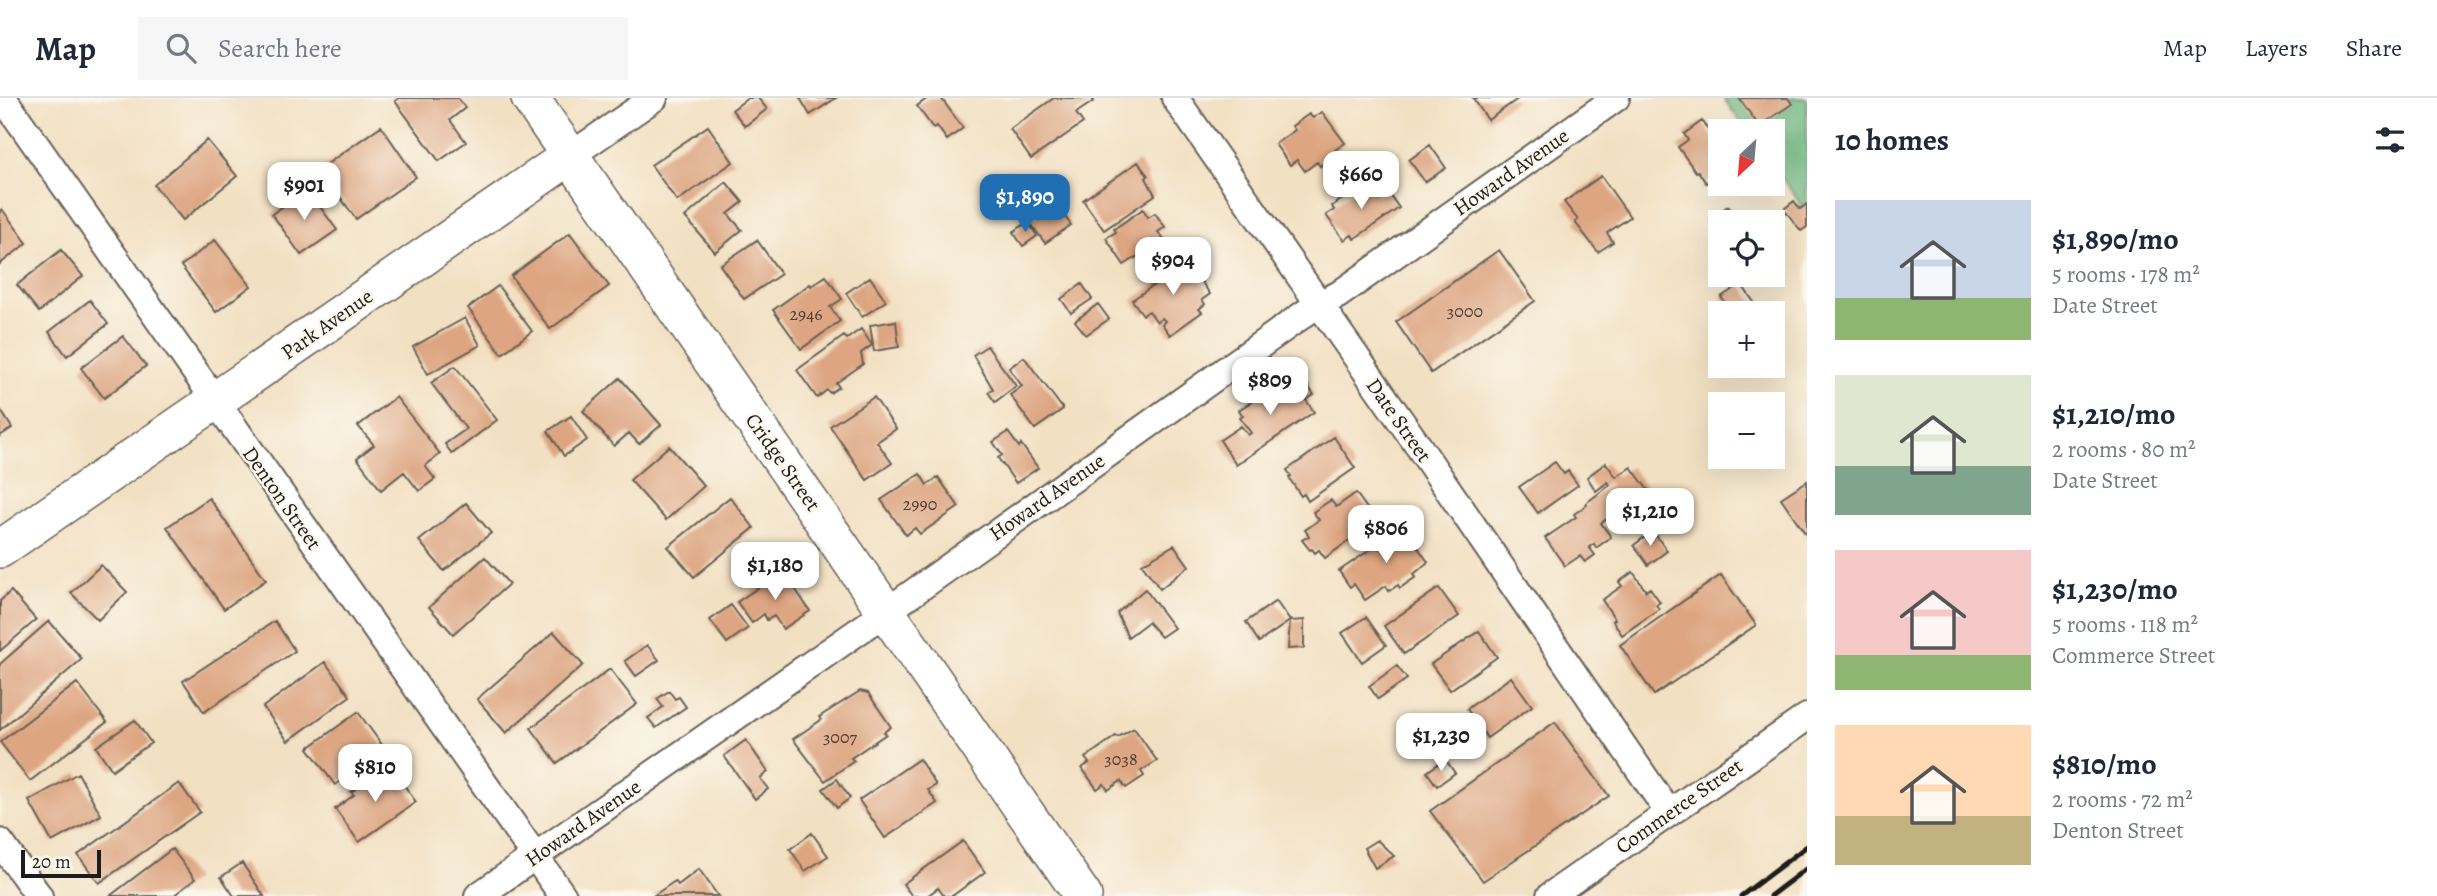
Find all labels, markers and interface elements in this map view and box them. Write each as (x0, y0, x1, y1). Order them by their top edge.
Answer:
search box (138, 17, 628, 80)
text: Map (35, 26, 96, 71)
icon: search (162, 29, 200, 67)
text: Search here (218, 31, 342, 66)
text: Map (2163, 32, 2207, 64)
text: Layers (2245, 32, 2308, 64)
text: Share (2346, 32, 2402, 64)
north arrow (1708, 119, 1785, 196)
map controls (1708, 119, 1785, 469)
text: 10 homes (1835, 120, 1949, 160)
icon: filters (2371, 121, 2409, 159)
street label: Howard Avenue (1447, 122, 1575, 222)
pin: $660 (1320, 152, 1402, 211)
text: $660 (1339, 158, 1383, 189)
pin: $901 (263, 162, 345, 222)
text: $901 (283, 169, 325, 200)
pin: $1,890 (968, 174, 1082, 234)
text: $1,890 (996, 181, 1054, 212)
button: locate (1708, 210, 1785, 287)
text: $1,890/mo (2052, 219, 2179, 259)
icon: home (1891, 228, 1975, 312)
pin: $904 (1132, 238, 1214, 297)
text: $904 (1151, 244, 1195, 275)
text: 5 rooms · 178 m² (2052, 259, 2200, 290)
street label: Park Avenue (276, 282, 378, 366)
text: Date Street (2052, 290, 2158, 321)
house number: 3000 (1447, 299, 1483, 323)
button: + (1708, 301, 1785, 378)
house number: 2946 (789, 302, 823, 326)
pin: $809 (1229, 358, 1311, 417)
text: $809 (1248, 364, 1292, 395)
street label: Date Street (1360, 372, 1438, 468)
button: − (1708, 392, 1785, 469)
text: $1,210/mo (2052, 394, 2176, 434)
icon: home (1891, 403, 1975, 487)
street label: Cridge Street (739, 407, 827, 517)
text: 2 rooms · 80 m² (2052, 434, 2196, 465)
street label: Denton Street (236, 441, 328, 555)
street label: Howard Avenue (983, 447, 1111, 547)
text: Date Street (2052, 465, 2158, 496)
pin: $1,210 (1593, 489, 1707, 548)
house number: 2990 (903, 492, 937, 516)
text: $1,210 (1622, 495, 1678, 526)
pin: $806 (1345, 505, 1427, 565)
text: $806 (1364, 512, 1408, 543)
pin: $1,180 (718, 542, 832, 602)
text: $1,180 (747, 549, 803, 580)
text: $1,230/mo (2052, 569, 2178, 609)
icon: home (1891, 578, 1975, 662)
text: 5 rooms · 118 m² (2052, 609, 2198, 640)
text: Commerce Street (2052, 640, 2215, 671)
pin: $1,230 (1384, 714, 1498, 773)
text: $1,230 (1412, 720, 1470, 751)
house number: 3007 (823, 725, 858, 749)
pin: $810 (334, 744, 416, 804)
text: $810/mo (2052, 744, 2157, 784)
house number: 3038 (1104, 747, 1138, 771)
text: $810 (354, 751, 396, 782)
street label: Commerce Street (1610, 752, 1748, 860)
icon: home (1891, 753, 1975, 837)
street label: Howard Avenue (519, 773, 647, 873)
text: 2 rooms · 72 m² (2052, 784, 2193, 815)
text: Denton Street (2052, 815, 2184, 846)
scale bar (21, 847, 102, 879)
text: 20 m (32, 849, 71, 875)

